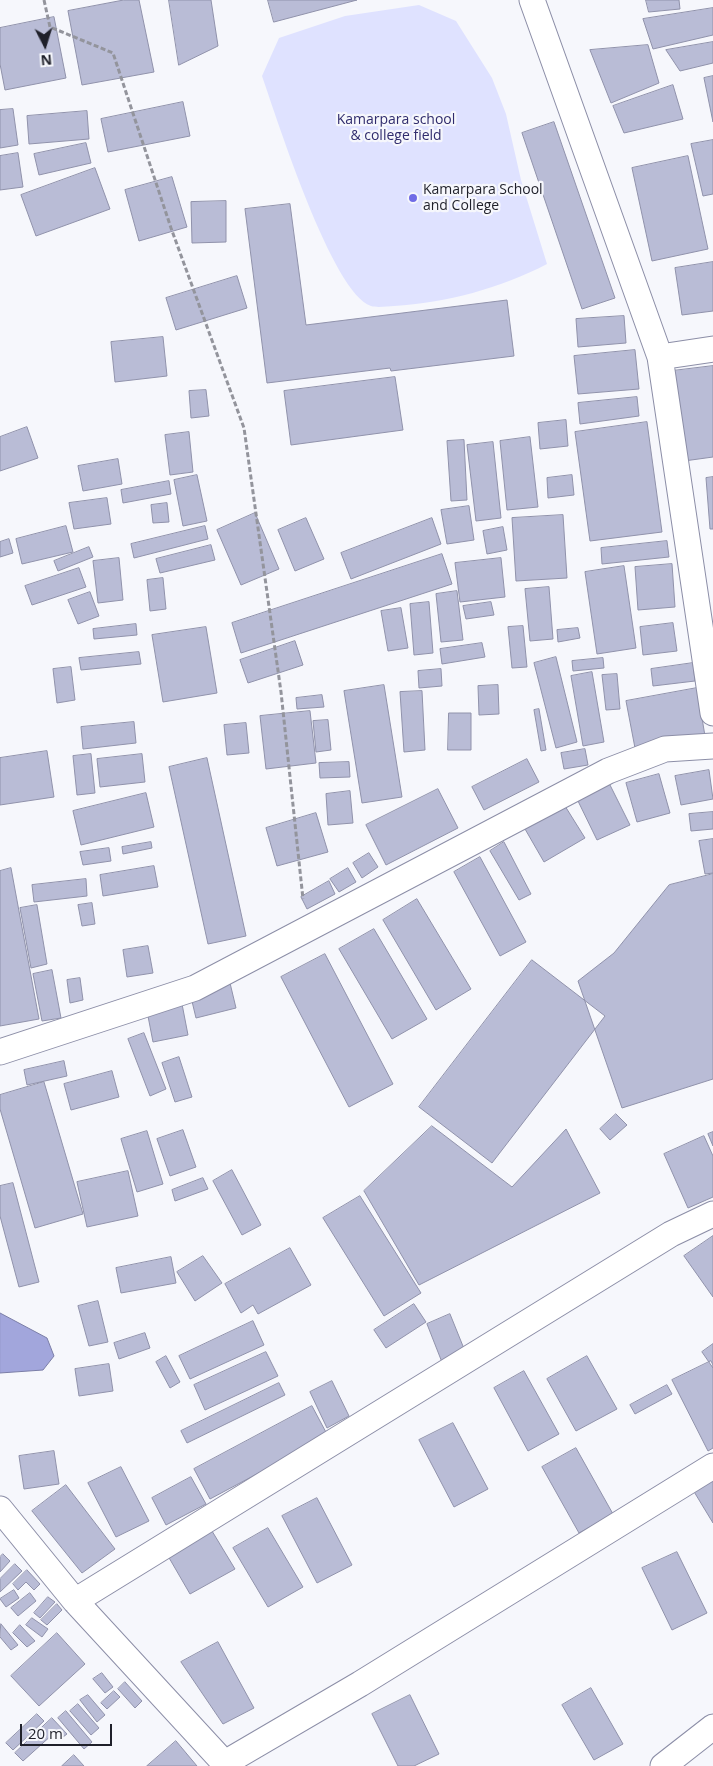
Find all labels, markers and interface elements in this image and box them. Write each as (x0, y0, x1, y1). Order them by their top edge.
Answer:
north arrow (20, 20, 70, 70)
text: N (40, 50, 53, 70)
park label: Kamarpara school & college field (337, 112, 455, 144)
place label: Kamarpara School and College (423, 182, 543, 214)
marker: Kamarpara School and College (407, 192, 419, 204)
scale bar (22, 1714, 115, 1746)
text: 20 m (28, 1723, 63, 1743)

